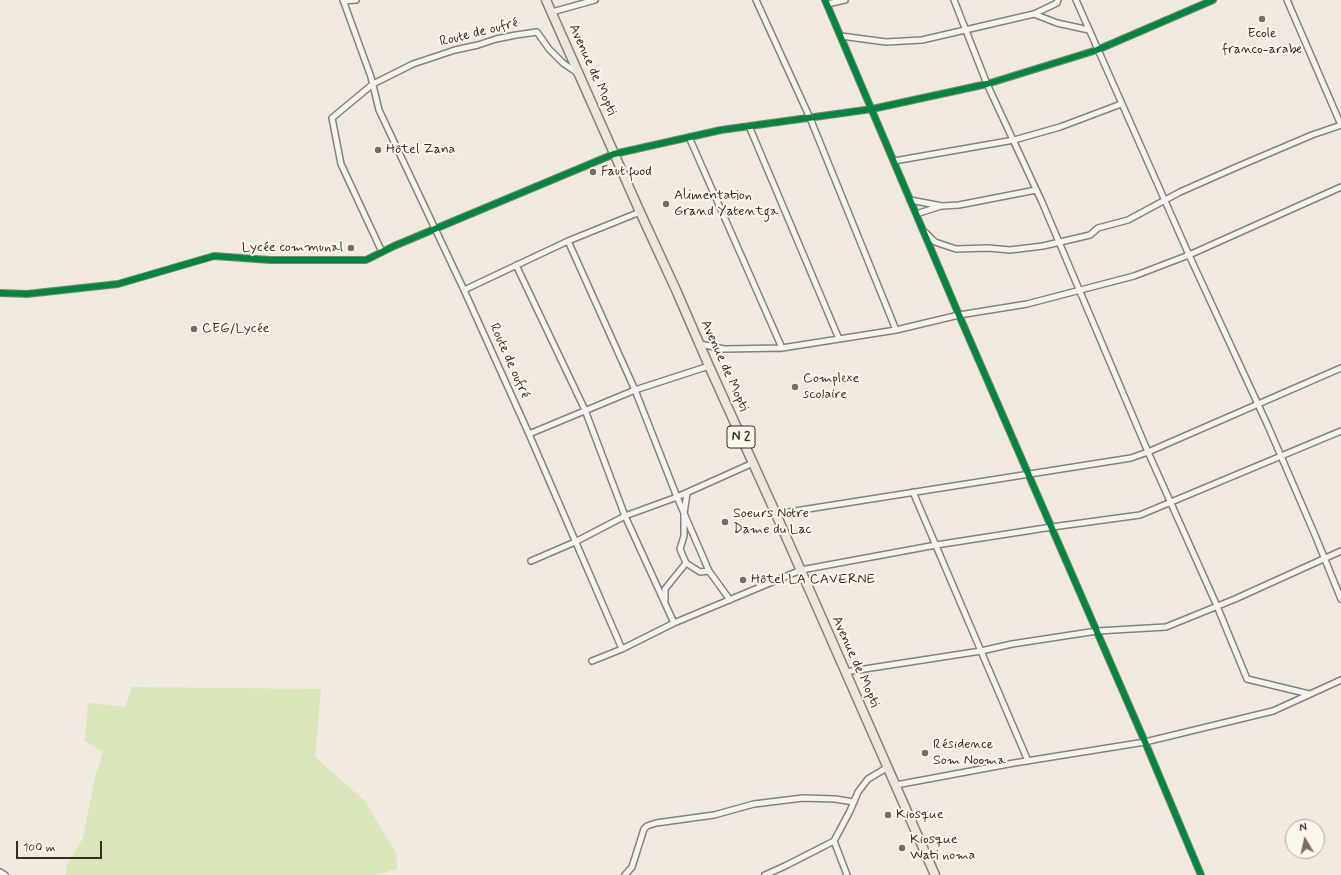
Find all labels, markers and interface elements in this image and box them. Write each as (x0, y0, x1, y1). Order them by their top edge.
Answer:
marker: Ecole franco-arabe (1257, 14, 1267, 24)
street label: Route de oufré (438, 15, 520, 51)
street label: Avenue de Mopti (564, 22, 620, 118)
place label: Ecole franco-arabe (1222, 26, 1302, 58)
place label: Hôtel Zana (386, 142, 455, 158)
marker: Hôtel Zana (373, 145, 383, 155)
place label: Faut food (601, 164, 652, 180)
marker: Faut food (588, 167, 598, 177)
place label: Alimentation Grand Yatentga (674, 188, 778, 220)
marker: Alimentation Grand Yatentga (661, 199, 671, 209)
place label: Lycée communal (242, 240, 343, 256)
marker: Lycée communal (346, 243, 356, 253)
street label: Avenue de Mopti (696, 318, 752, 414)
place label: CEG/Lycée (202, 321, 269, 337)
street label: Route de oufré (485, 321, 533, 401)
marker: CEG/Lycée (189, 324, 199, 334)
place label: Complexe scolaire (803, 371, 859, 404)
marker: Complexe scolaire (790, 382, 800, 392)
road number: N 2 (727, 426, 755, 448)
place label: Soeurs Notre Dame du Lac (733, 506, 812, 538)
marker: Soeurs Notre Dame du Lac (720, 517, 730, 527)
place label: Hôtel LA CAVERNE (751, 572, 875, 588)
marker: Hôtel LA CAVERNE (738, 575, 748, 585)
street label: Avenue de Mopti (827, 614, 883, 710)
place label: Résidence Som Nooma (933, 737, 1006, 770)
marker: Résidence Som Nooma (920, 748, 930, 758)
place label: Kiosque (896, 807, 944, 823)
marker: Kiosque (883, 810, 893, 820)
north arrow (1285, 819, 1325, 859)
text: N (1299, 821, 1308, 836)
place label: Kiosque Wati noma (910, 832, 975, 864)
scale bar (18, 833, 104, 859)
text: 100 m (23, 840, 55, 856)
marker: Kiosque Wati noma (897, 843, 907, 853)

